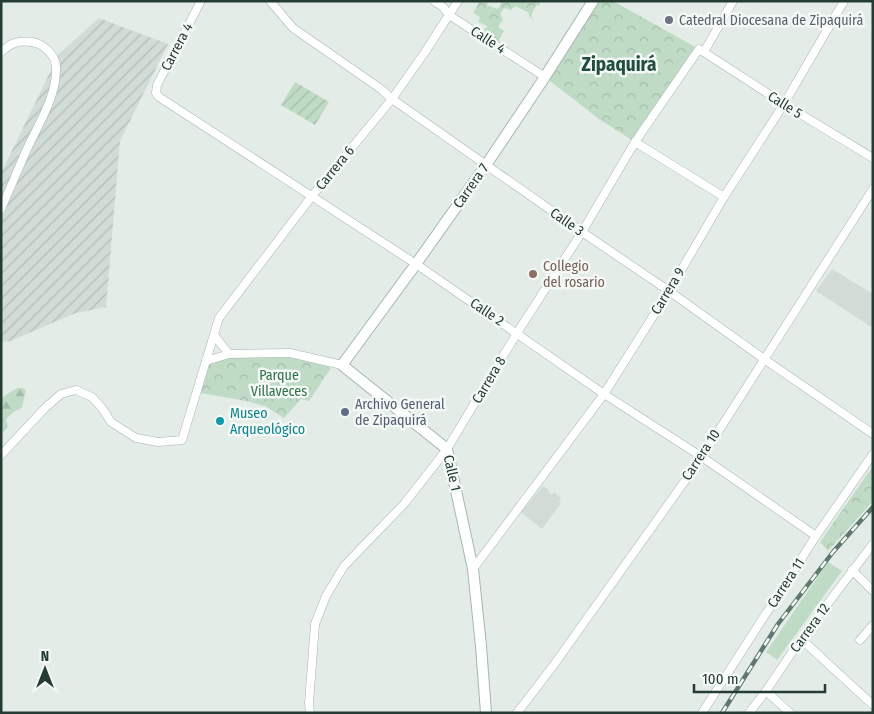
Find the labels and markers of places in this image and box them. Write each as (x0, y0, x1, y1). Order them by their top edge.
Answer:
place label: Catedral Diocesana de Zipaquirá (679, 12, 864, 29)
marker: Catedral Diocesana de Zipaquirá (663, 14, 675, 26)
place label: Collegio del rosario (543, 258, 605, 291)
marker: Collegio del rosario (527, 268, 539, 280)
place label: Archivo General de Zipaquirá (355, 396, 445, 429)
place label: Museo Arqueológico (230, 405, 305, 438)
marker: Archivo General de Zipaquirá (339, 406, 351, 418)
marker: Museo Arqueológico (214, 415, 226, 427)

